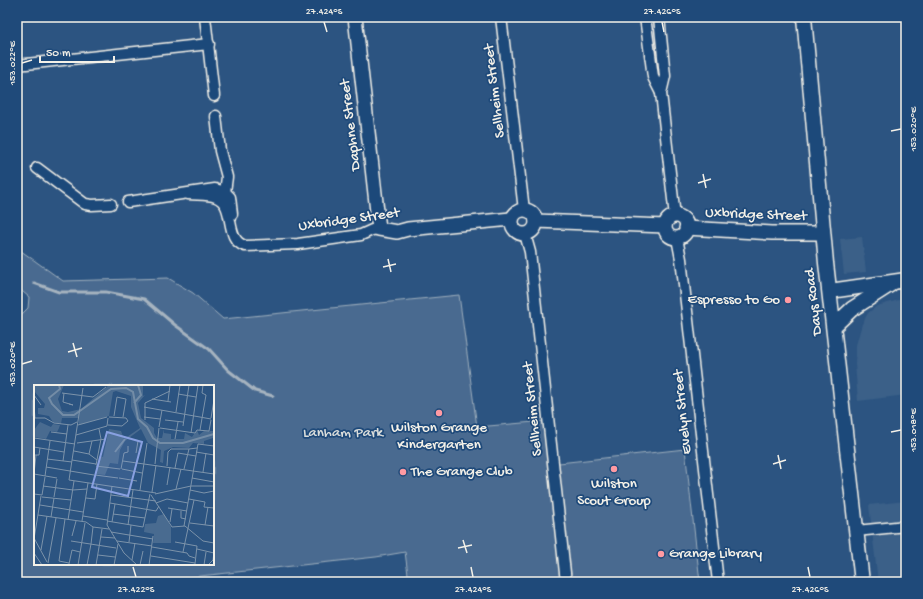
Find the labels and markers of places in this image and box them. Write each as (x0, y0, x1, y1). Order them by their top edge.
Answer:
place label: Espresso to Go (688, 291, 780, 309)
marker: Espresso to Go (783, 295, 793, 305)
marker: Wilston Grange Kindergarten (434, 408, 444, 418)
place label: Wilston Grange Kindergarten (391, 419, 487, 454)
place label: The Grange Club (410, 463, 513, 481)
marker: Wilston Scout Group (609, 464, 619, 474)
marker: The Grange Club (398, 467, 408, 477)
place label: Wilston Scout Group (577, 475, 651, 510)
place label: Grange Library (669, 545, 763, 563)
marker: Grange Library (656, 549, 666, 559)

